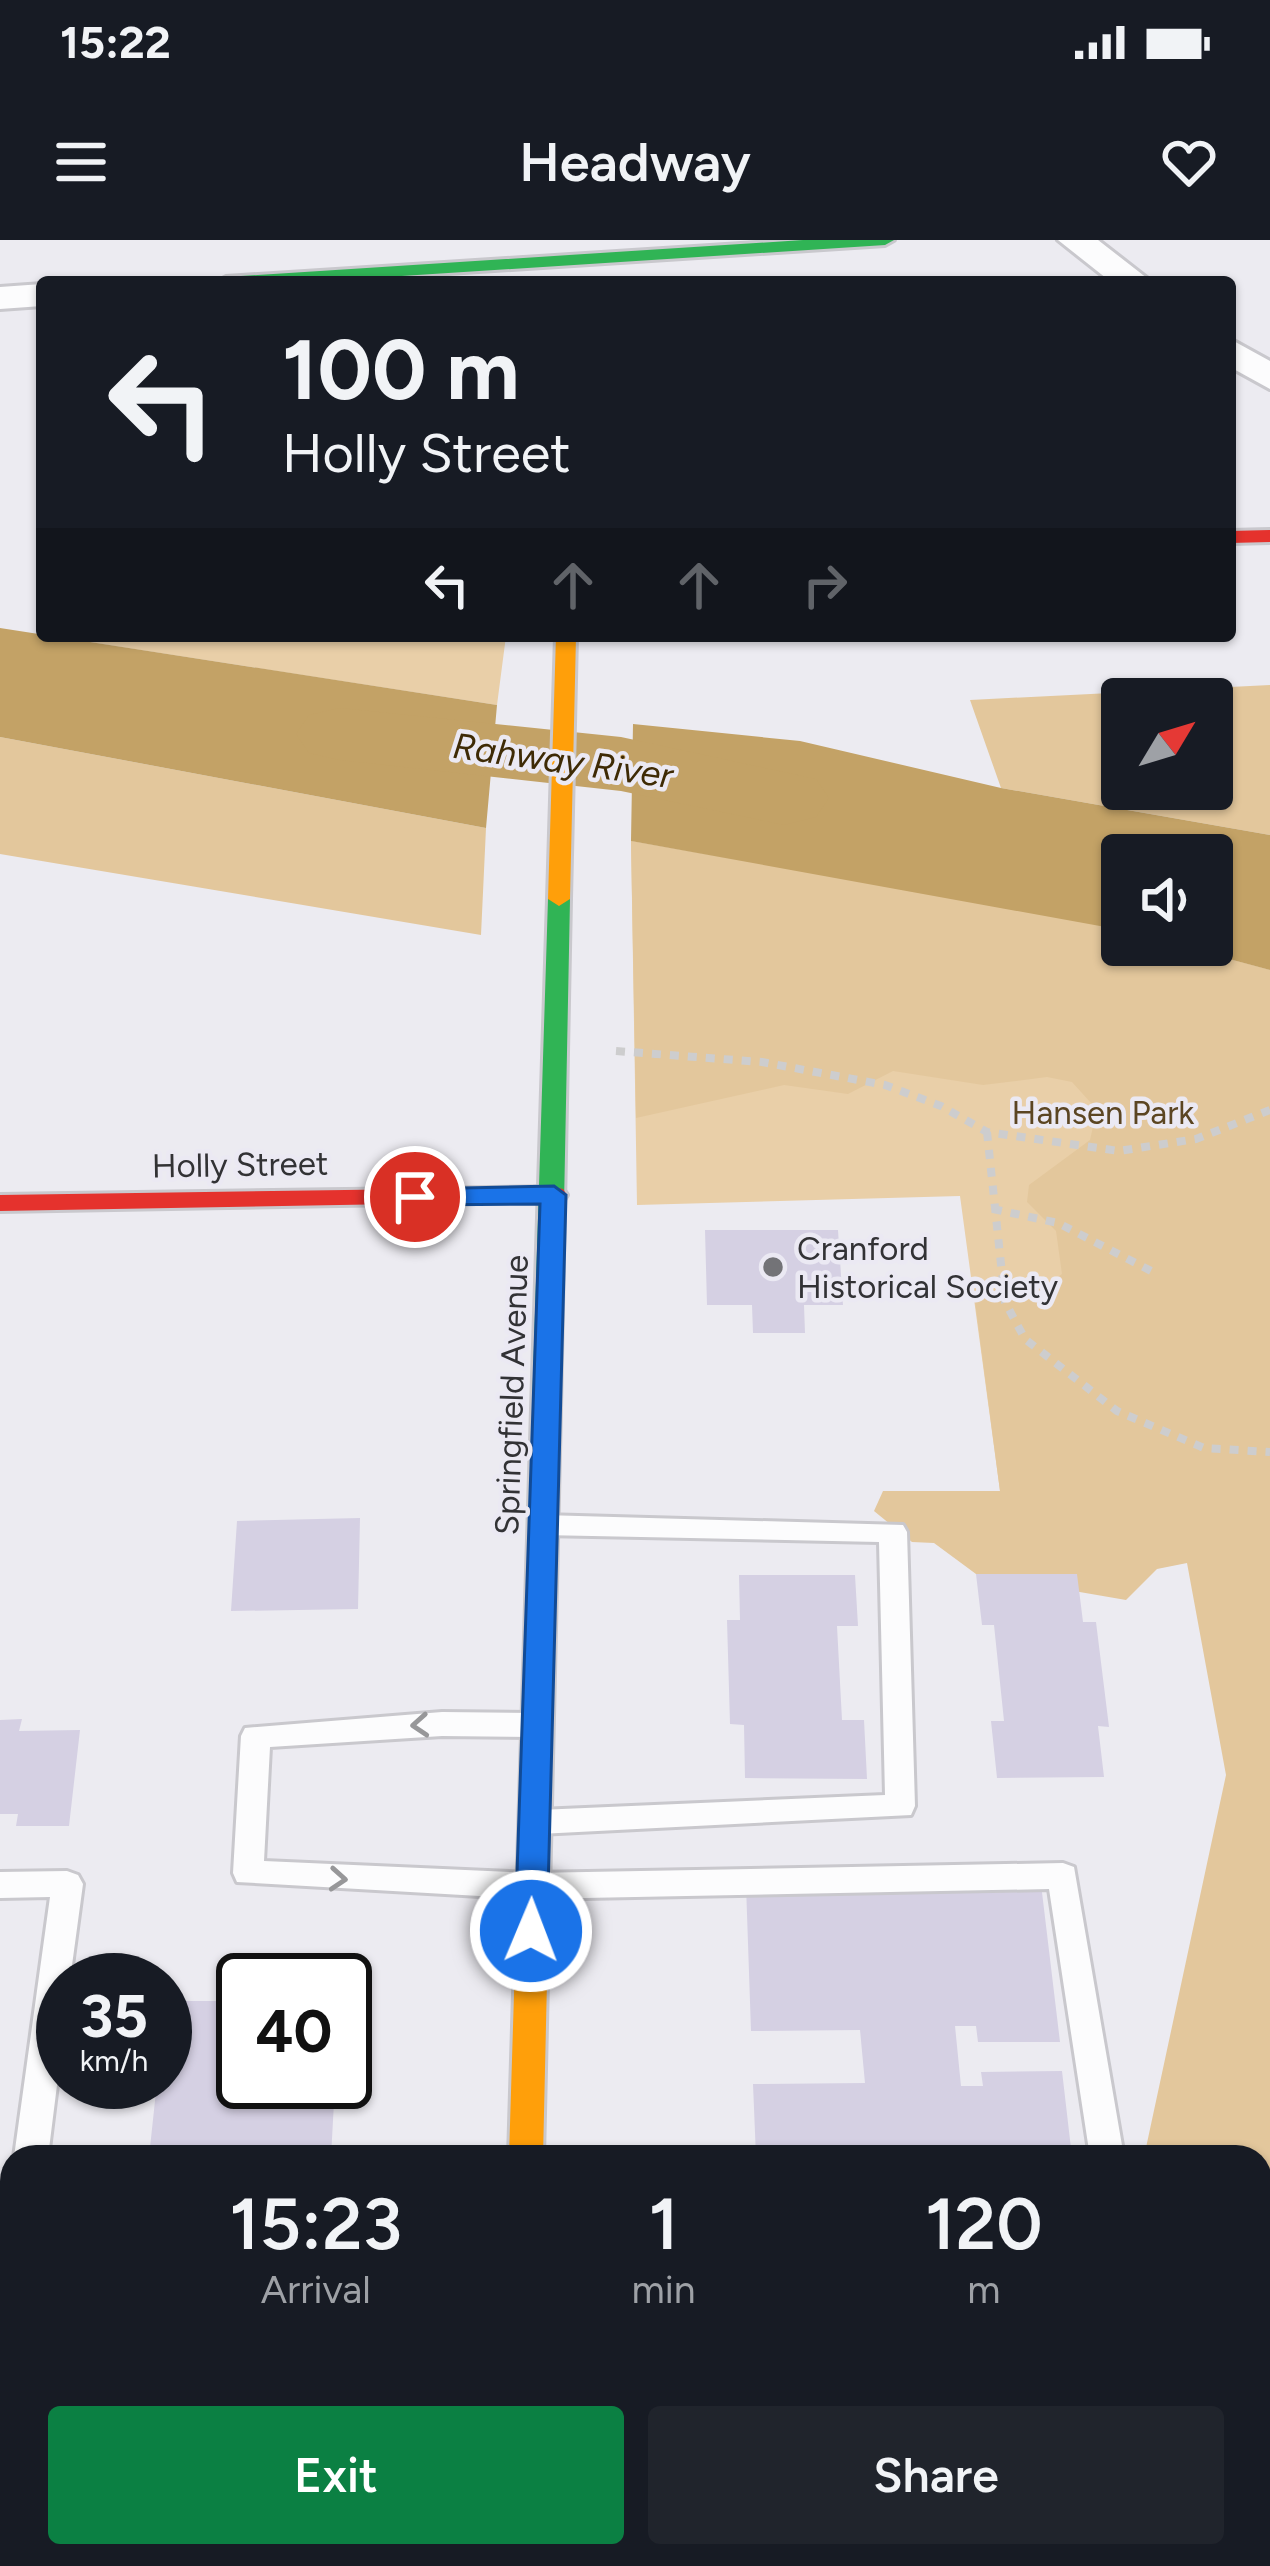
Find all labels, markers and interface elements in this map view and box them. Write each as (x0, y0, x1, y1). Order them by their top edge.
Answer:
text: 15:22 (60, 15, 171, 69)
icon: menu (48, 129, 114, 195)
icon: heart (1156, 129, 1222, 195)
text: Headway (519, 130, 751, 195)
text: 100 m (282, 319, 520, 420)
icon: left (84, 324, 240, 480)
text: Holly Street (282, 421, 571, 486)
icon: left (414, 552, 480, 618)
icon: ahead (540, 552, 606, 618)
icon: ahead (666, 552, 732, 618)
icon: right (792, 552, 858, 618)
north arrow (1101, 678, 1233, 810)
map controls (1101, 678, 1233, 966)
water label: Rahway River (450, 724, 677, 797)
button: sound (1101, 834, 1233, 966)
park label: Hansen Park (1012, 1093, 1194, 1132)
street label: Holly Street (152, 1143, 329, 1186)
pin (364, 1146, 466, 1248)
icon: arrive (382, 1164, 448, 1230)
place label: Cranford Historical Society (797, 1229, 1059, 1306)
street label: Springfield Avenue (487, 1254, 536, 1536)
marker: Cranford Historical Society (760, 1254, 786, 1280)
one-way arrow (410, 1712, 429, 1738)
one-way arrow (329, 1865, 348, 1891)
position arrow (468, 1868, 594, 1994)
speed limit sign: 40 (216, 1953, 372, 2109)
text: 35 (80, 1980, 148, 2052)
text: km/h (80, 2042, 148, 2079)
text: 15:23 (229, 2181, 402, 2267)
text: 1 (648, 2181, 679, 2267)
text: 120 (925, 2181, 1043, 2267)
text: Arrival (261, 2266, 371, 2313)
text: min (632, 2266, 696, 2313)
text: m (967, 2266, 1000, 2313)
button: Exit (48, 2406, 624, 2544)
button: Share (648, 2406, 1224, 2544)

